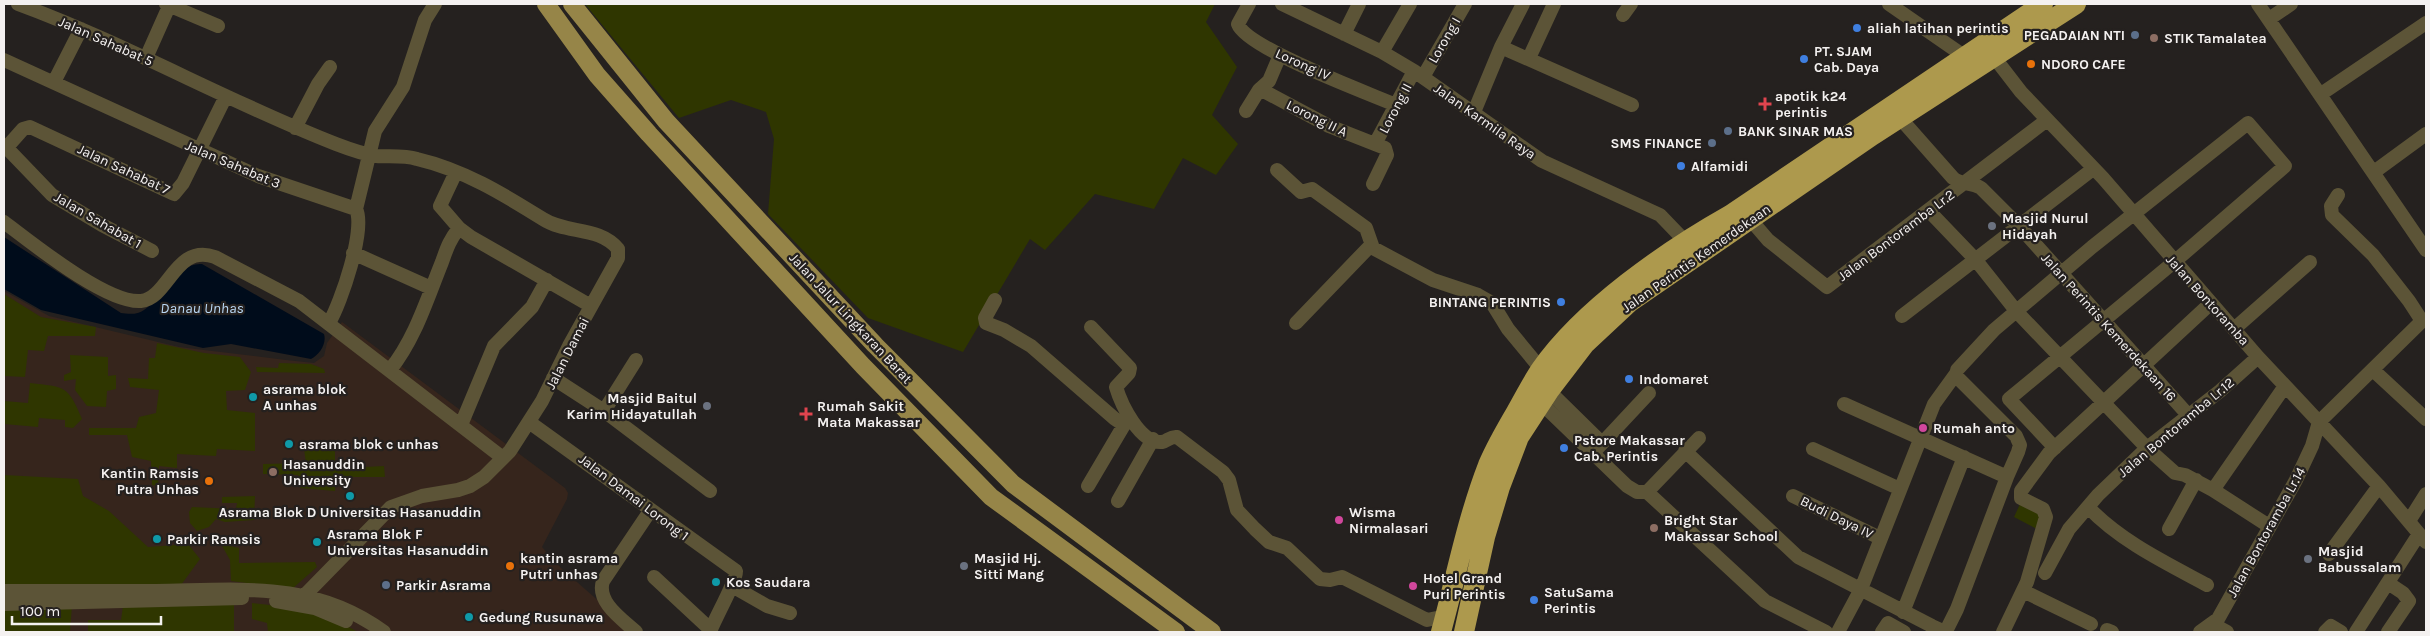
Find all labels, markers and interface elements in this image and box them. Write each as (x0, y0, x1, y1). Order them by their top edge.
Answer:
street label: Jalan Sahabat 5 (56, 13, 156, 70)
street label: Lorong I (1424, 14, 1464, 66)
place label: aliah latihan perintis (1867, 20, 2009, 37)
marker: aliah latihan perintis (1851, 22, 1863, 34)
place label: PEGADAIAN NTI (2024, 27, 2125, 44)
marker: PEGADAIAN NTI (2129, 29, 2141, 41)
place label: STIK Tamalatea (2164, 30, 2267, 47)
marker: STIK Tamalatea (2148, 32, 2160, 44)
place label: PT. SJAM Cab. Daya (1814, 43, 1879, 76)
street label: Lorong IV (1273, 45, 1333, 84)
marker: PT. SJAM Cab. Daya (1798, 53, 1810, 65)
place label: NDORO CAFE (2041, 56, 2126, 73)
marker: NDORO CAFE (2025, 58, 2037, 70)
street label: Lorong II (1375, 80, 1416, 136)
street label: Jalan Karmila Raya (1430, 80, 1539, 163)
place label: apotik k24 perintis (1775, 88, 1847, 121)
street label: Lorong II A (1283, 96, 1350, 141)
marker: apotik k24 perintis (1759, 98, 1771, 110)
place label: BANK SINAR MAS (1738, 123, 1853, 140)
marker: BANK SINAR MAS (1722, 125, 1734, 137)
place label: SMS FINANCE (1611, 135, 1702, 152)
street label: Jalan Sahabat 3 (183, 137, 283, 192)
marker: SMS FINANCE (1706, 137, 1718, 149)
street label: Jalan Sahabat 7 (75, 141, 173, 199)
place label: Alfamidi (1691, 158, 1748, 175)
marker: Alfamidi (1675, 160, 1687, 172)
street label: Jalan Bontoramba Lr.2 (1835, 186, 1958, 285)
street label: Jalan Sahabat 1 (51, 188, 145, 252)
street label: Jalan Perintis Kemerdekaan (1619, 200, 1774, 316)
place label: Masjid Nurul Hidayah (2002, 210, 2089, 243)
marker: Masjid Nurul Hidayah (1986, 220, 1998, 232)
street label: Jalan Jalur Lingkaran Barat (786, 249, 916, 387)
street label: Jalan Perintis Kemerdekaan 16 (2037, 250, 2180, 405)
street label: Jalan Bontoramba (2162, 251, 2253, 349)
place label: BINTANG PERINTIS (1429, 294, 1551, 311)
marker: BINTANG PERINTIS (1555, 296, 1567, 308)
water label: Danau Unhas (160, 299, 244, 317)
street label: Jalan Damai (542, 314, 593, 392)
place label: Indomaret (1639, 371, 1709, 388)
marker: Indomaret (1623, 373, 1635, 385)
street label: Jalan Bontoramba Lr.12 (2115, 374, 2238, 481)
place label: asrama blok A unhas (263, 381, 347, 414)
place label: Masjid Baitul Karim Hidayatullah (567, 390, 697, 423)
marker: asrama blok A unhas (247, 391, 259, 403)
place label: Rumah Sakit Mata Makassar (817, 398, 921, 431)
marker: Masjid Baitul Karim Hidayatullah (701, 400, 713, 412)
marker: Rumah Sakit Mata Makassar (799, 407, 813, 421)
place label: Rumah anto (1933, 420, 2015, 437)
marker: Rumah anto (1917, 422, 1929, 434)
place label: Pstore Makassar Cab. Perintis (1574, 432, 1685, 465)
place label: asrama blok c unhas (299, 436, 439, 453)
marker: asrama blok c unhas (283, 438, 295, 450)
marker: Pstore Makassar Cab. Perintis (1558, 442, 1570, 454)
street label: Jalan Damai Lorong 1 (575, 451, 692, 544)
place label: Hasanuddin University (283, 456, 365, 489)
street label: Jalan Bontoramba Lr.14 (2224, 464, 2309, 600)
place label: Kantin Ramsis Putra Unhas (101, 465, 199, 498)
marker: Hasanuddin University (267, 466, 279, 478)
marker: Kantin Ramsis Putra Unhas (203, 475, 215, 487)
marker: Asrama Blok D Universitas Hasanuddin (344, 490, 356, 502)
street label: Budi Daya IV (1797, 492, 1876, 543)
place label: Asrama Blok D Universitas Hasanuddin (219, 504, 481, 521)
place label: Wisma Nirmalasari (1349, 504, 1429, 537)
place label: Bright Star Makassar School (1664, 512, 1778, 545)
marker: Wisma Nirmalasari (1333, 514, 1345, 526)
marker: Bright Star Makassar School (1648, 522, 1660, 534)
place label: Asrama Blok F Universitas Hasanuddin (327, 526, 488, 559)
place label: Parkir Ramsis (167, 531, 261, 548)
marker: Parkir Ramsis (151, 533, 163, 545)
marker: Asrama Blok F Universitas Hasanuddin (311, 536, 323, 548)
place label: Masjid Babussalam (2318, 543, 2401, 576)
place label: kantin asrama Putri unhas (520, 550, 618, 583)
place label: Masjid Hj. Sitti Mang (974, 550, 1044, 583)
marker: Masjid Babussalam (2302, 553, 2314, 565)
marker: kantin asrama Putri unhas (504, 560, 516, 572)
marker: Masjid Hj. Sitti Mang (958, 560, 970, 572)
place label: Hotel Grand Puri Perintis (1423, 570, 1505, 603)
place label: Kos Saudara (726, 574, 810, 591)
marker: Kos Saudara (710, 576, 722, 588)
place label: Parkir Asrama (396, 577, 491, 594)
marker: Parkir Asrama (380, 579, 392, 591)
marker: Hotel Grand Puri Perintis (1407, 580, 1419, 592)
place label: SatuSama Perintis (1544, 584, 1614, 617)
scale bar (12, 594, 161, 626)
marker: SatuSama Perintis (1528, 594, 1540, 606)
text: 100 m (20, 602, 60, 620)
place label: Gedung Rusunawa (479, 609, 603, 626)
marker: Gedung Rusunawa (463, 611, 475, 623)

